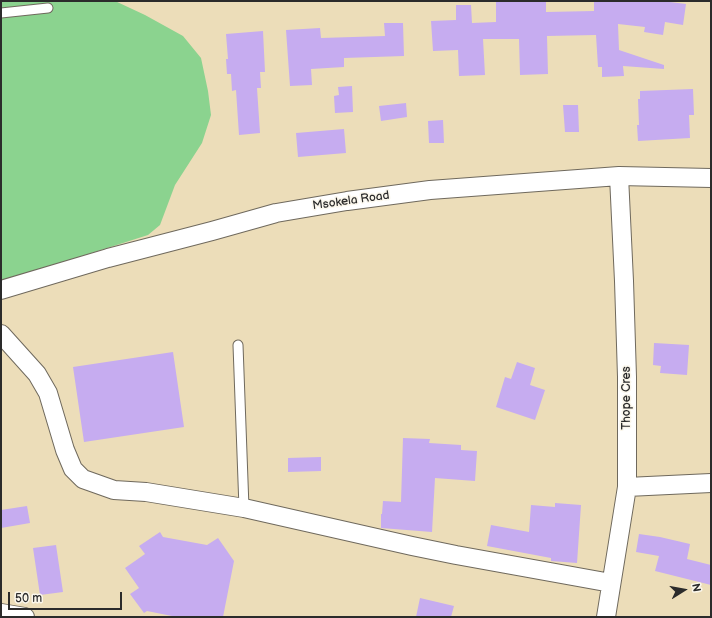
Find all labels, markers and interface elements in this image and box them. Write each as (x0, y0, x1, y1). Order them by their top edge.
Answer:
street label: Msokela Road (312, 188, 390, 214)
street label: Thope Cres (620, 366, 634, 430)
north arrow (664, 570, 704, 610)
text: N (689, 582, 703, 593)
scale bar (10, 584, 124, 610)
text: 50 m (15, 591, 42, 606)

